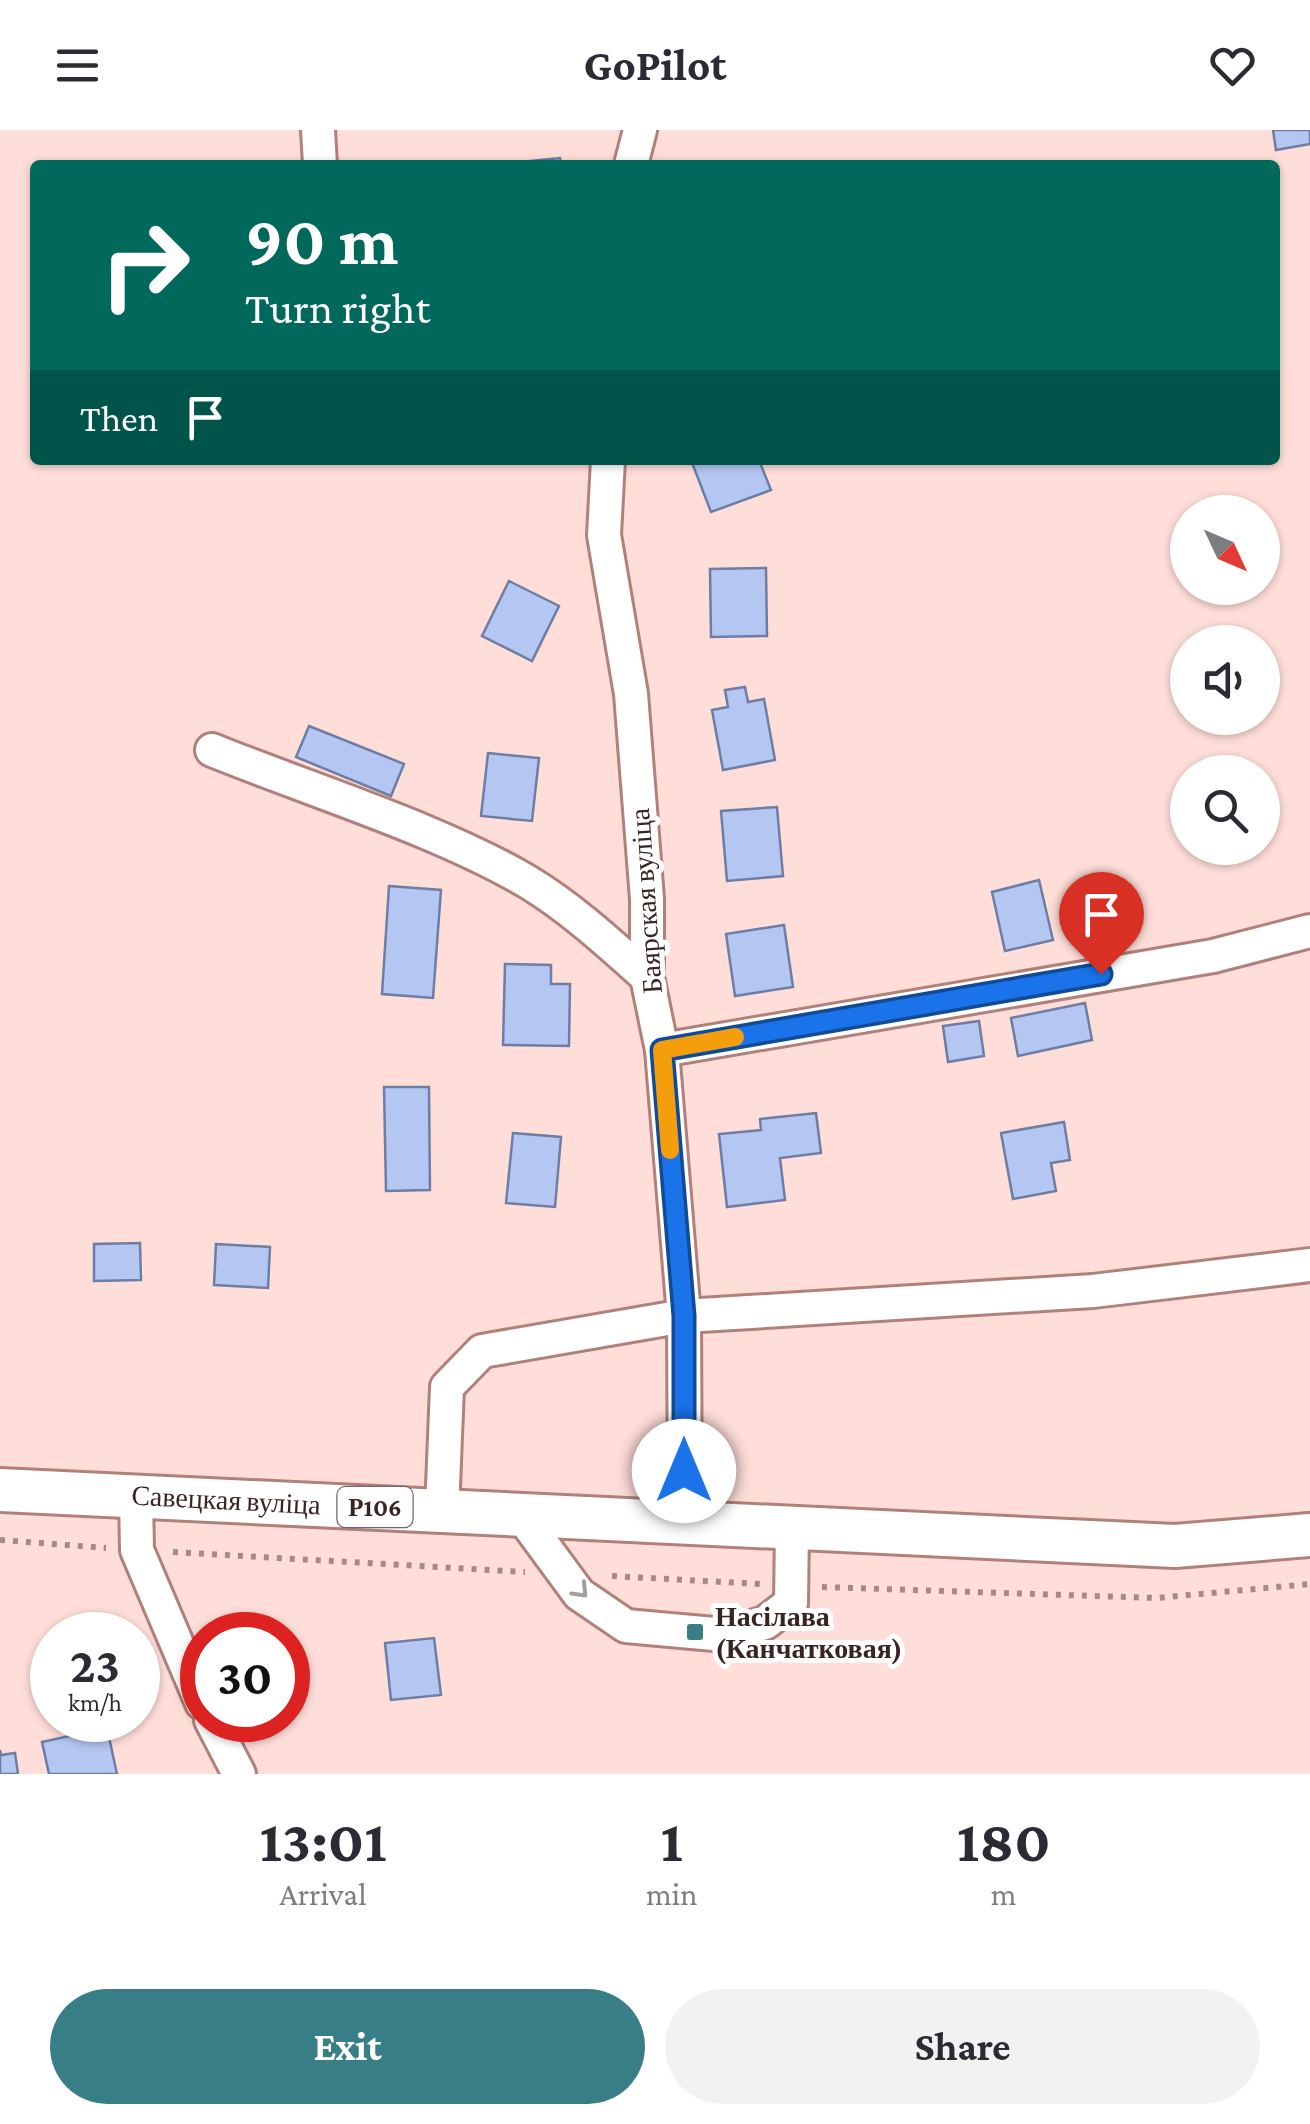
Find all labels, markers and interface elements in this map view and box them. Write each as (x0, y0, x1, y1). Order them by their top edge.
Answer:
icon: menu (50, 38, 105, 93)
icon: heart (1205, 38, 1260, 93)
text: GoPilot (583, 40, 727, 90)
icon: right (80, 200, 210, 330)
text: 90 m (245, 201, 398, 279)
text: Turn right (245, 283, 430, 333)
icon: arrive (178, 390, 233, 445)
text: Then (80, 397, 158, 439)
north arrow (1170, 495, 1280, 605)
map controls (1170, 495, 1280, 865)
button: sound (1170, 625, 1280, 735)
button: search (1170, 755, 1280, 865)
street label: Баярская вуліца (624, 807, 668, 995)
pin (1059, 872, 1144, 975)
icon: arrive (1074, 887, 1129, 942)
position arrow (632, 1419, 736, 1523)
street label: Савецкая вуліца (131, 1480, 322, 1520)
road number: Р106 (338, 1487, 412, 1527)
one-way arrow (569, 1579, 587, 1597)
place label: Насілава (Канчатковая) (715, 1601, 903, 1665)
speed limit sign: 30 (180, 1612, 310, 1742)
marker: Насілава (Канчатковая) (684, 1621, 706, 1643)
text: 23 (70, 1637, 120, 1693)
text: km/h (68, 1689, 122, 1716)
text: 13:01 (259, 1807, 387, 1874)
text: 1 (661, 1807, 683, 1874)
text: 180 (957, 1807, 1051, 1874)
text: Arrival (280, 1876, 367, 1912)
text: min (646, 1876, 697, 1912)
text: m (991, 1876, 1017, 1912)
button: Exit (50, 1989, 645, 2104)
button: Share (665, 1989, 1260, 2104)

